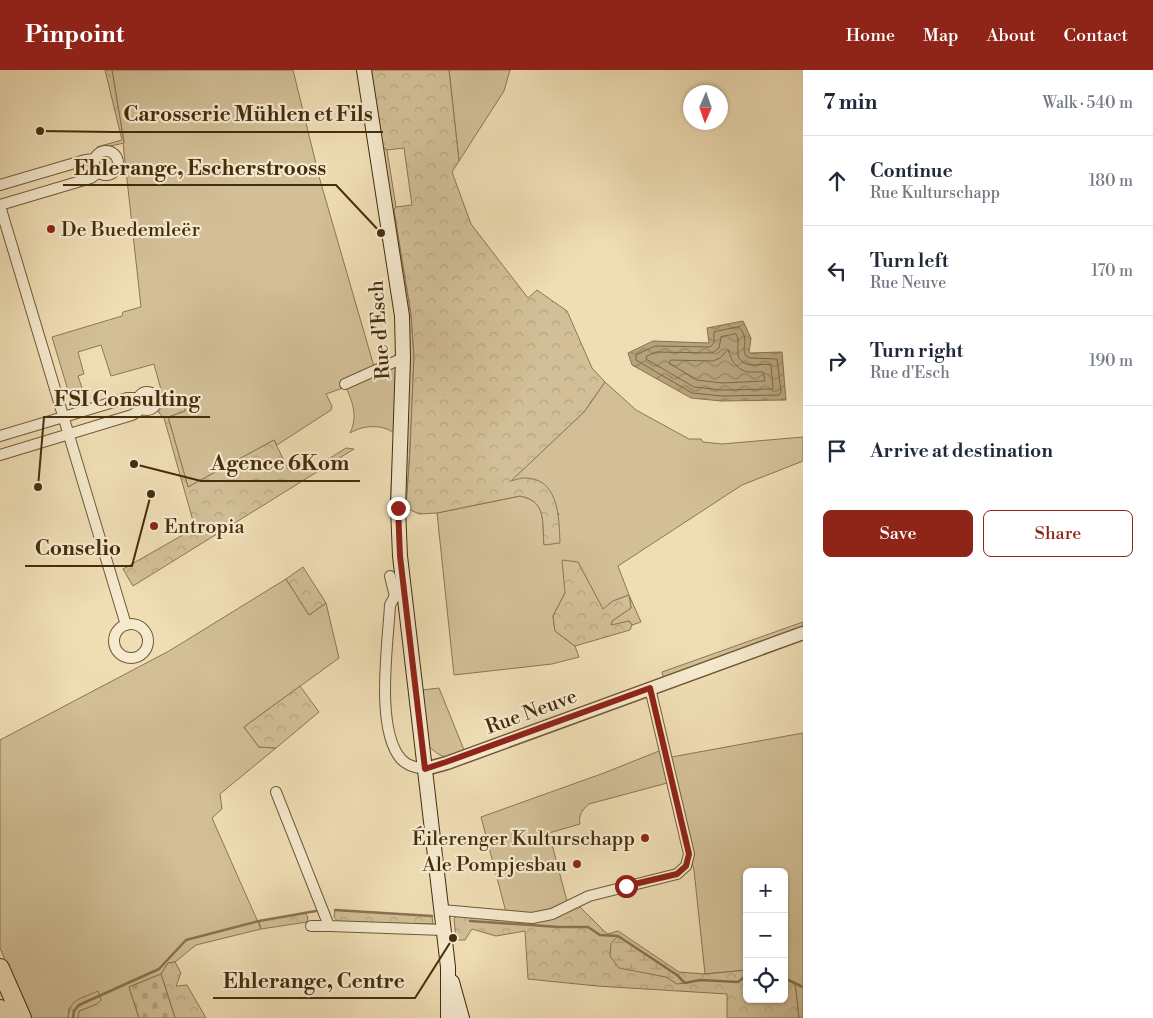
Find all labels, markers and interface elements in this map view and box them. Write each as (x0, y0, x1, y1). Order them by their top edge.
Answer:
text: Pinpoint (25, 20, 124, 50)
text: Home (846, 24, 895, 47)
text: Map (923, 24, 959, 47)
text: About (987, 24, 1036, 47)
text: Contact (1064, 24, 1128, 47)
north arrow (683, 85, 728, 130)
text: 7 min (823, 90, 877, 116)
text: Walk · 540 m (1043, 93, 1133, 113)
callout: Carosserie Mühlen et Fils (113, 96, 383, 132)
text: Carosserie Mühlen et Fils (123, 102, 373, 128)
callout: Ehlerange, Escherstrooss (63, 149, 336, 185)
text: Ehlerange, Escherstrooss (74, 156, 326, 182)
text: Continue (870, 159, 953, 183)
icon: ahead (823, 167, 851, 195)
text: 180 m (1089, 171, 1133, 191)
text: Rue Kulturschapp (870, 183, 1000, 203)
place label: De Buedemleër (61, 218, 200, 243)
marker: De Buedemleër (45, 223, 57, 235)
text: Turn left (870, 249, 949, 273)
icon: left (823, 257, 851, 285)
text: 170 m (1091, 261, 1133, 281)
text: Rue Neuve (870, 273, 946, 293)
street label: Rue d'Esch (365, 279, 396, 381)
text: Turn right (870, 339, 963, 363)
icon: right (823, 347, 851, 375)
text: 190 m (1089, 351, 1133, 371)
text: Rue d'Esch (870, 363, 950, 383)
callout: FSI Consulting (44, 381, 210, 417)
text: FSI Consulting (54, 387, 201, 413)
icon: arrive (823, 437, 851, 465)
text: Arrive at destination (870, 439, 1053, 463)
callout: Agence 6Kom (201, 445, 360, 481)
text: Agence 6Kom (210, 451, 349, 477)
route end (387, 497, 410, 520)
button: Save (823, 510, 973, 557)
button: Share (983, 510, 1133, 557)
place label: Entropia (164, 515, 246, 540)
marker: Entropia (148, 520, 160, 532)
callout: Conselio (25, 530, 132, 566)
text: Conselio (35, 536, 121, 562)
street label: Rue Neuve (482, 684, 581, 740)
place label: Éilerenger Kulturschapp (412, 826, 635, 852)
marker: Éilerenger Kulturschapp (639, 832, 651, 844)
place label: Ale Pompjesbau (421, 853, 568, 878)
marker: Ale Pompjesbau (571, 858, 583, 870)
map controls (743, 868, 788, 1003)
button: + (743, 868, 788, 913)
route start (615, 875, 638, 898)
button: − (743, 913, 788, 958)
button: locate (743, 958, 788, 1003)
callout: Ehlerange, Centre (213, 962, 415, 998)
text: Ehlerange, Centre (223, 969, 405, 995)

